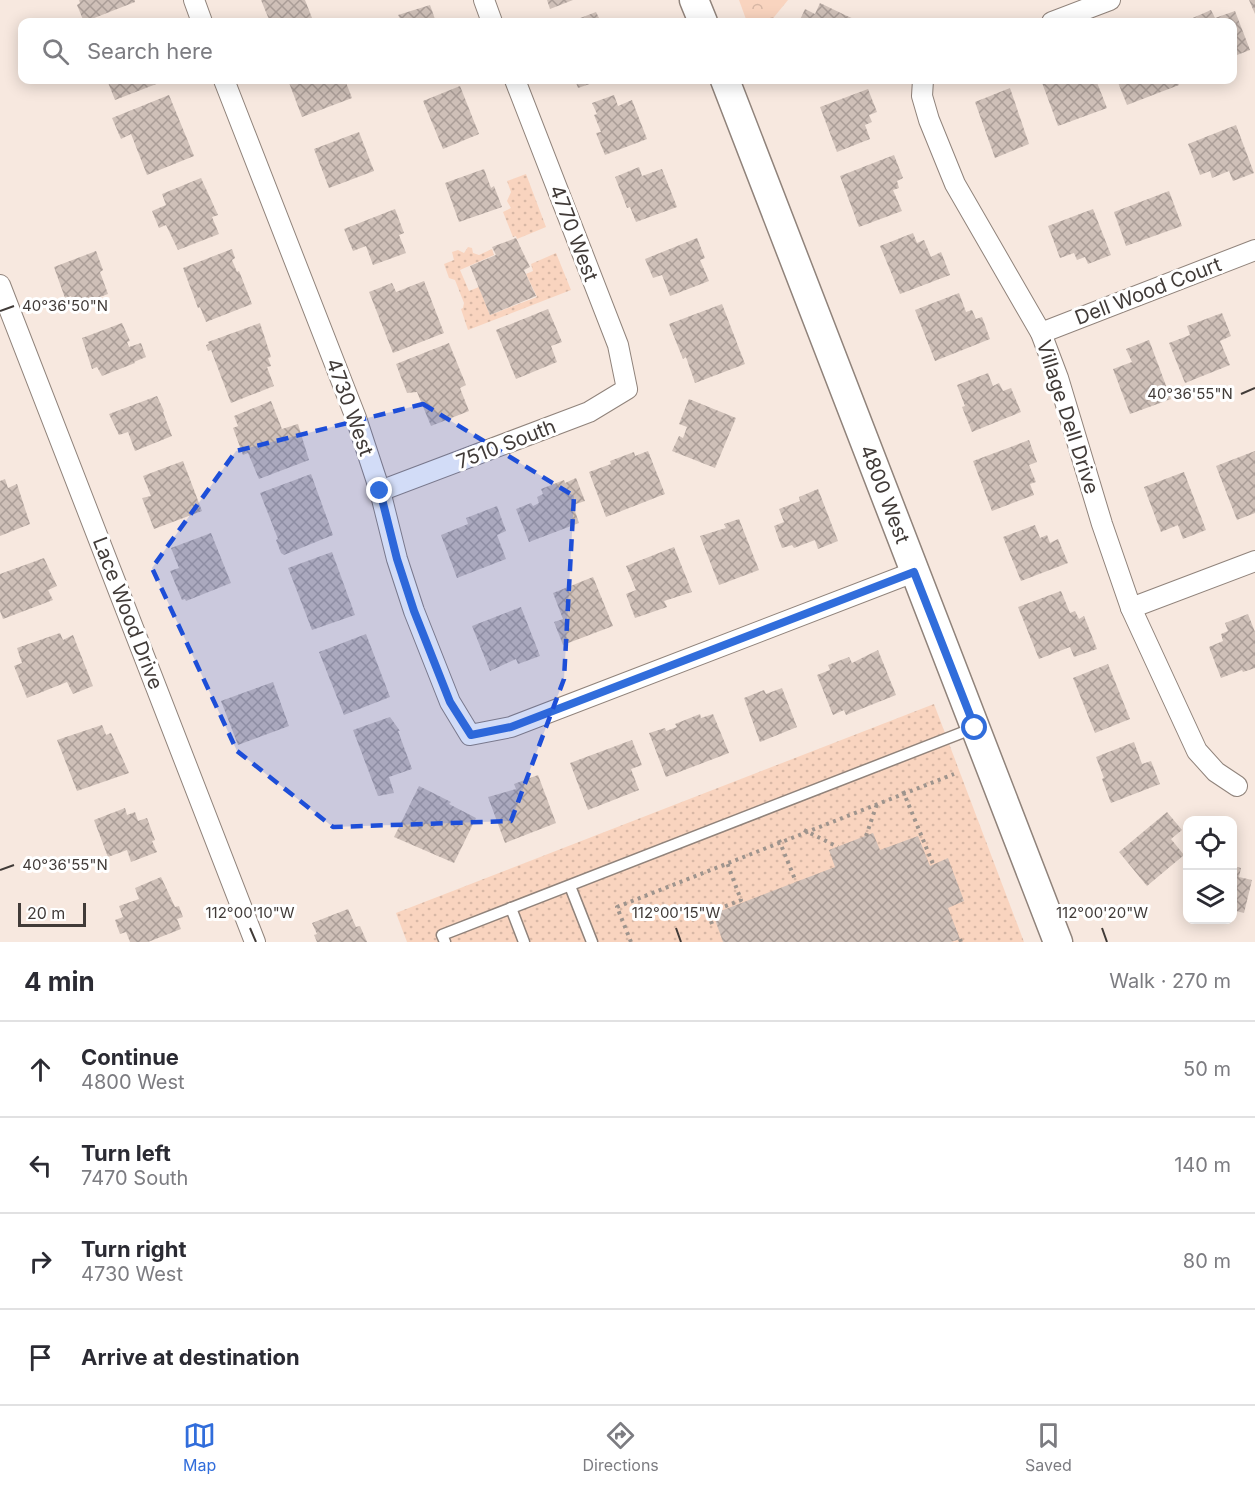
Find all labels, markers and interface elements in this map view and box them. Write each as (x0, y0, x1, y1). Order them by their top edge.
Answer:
search box (18, 18, 1237, 84)
icon: search (39, 35, 72, 68)
text: Search here (87, 38, 213, 64)
street label: 4770 West (545, 181, 604, 285)
street label: Dell Wood Court (1071, 252, 1225, 330)
text: 40°36'50"N (22, 296, 108, 315)
street label: Village Dell Drive (1032, 337, 1104, 497)
street label: 4730 West (321, 355, 379, 459)
text: 40°36'55"N (1147, 384, 1233, 403)
street label: 7510 South (453, 414, 559, 474)
street label: 4800 West (855, 441, 915, 547)
route end (366, 477, 392, 503)
street label: Lace Wood Drive (88, 533, 168, 693)
route start (961, 714, 987, 740)
map controls (1183, 816, 1237, 924)
button: locate (1183, 816, 1237, 870)
text: 40°36'55"N (22, 855, 108, 874)
button: layers (1183, 870, 1237, 924)
scale bar (18, 900, 86, 928)
text: 20 m (27, 903, 65, 923)
text: 112°00'10"W (206, 903, 295, 922)
text: 112°00'15"W (632, 903, 721, 922)
text: 112°00'20"W (1056, 903, 1148, 922)
text: 4 min (24, 966, 95, 997)
text: Walk · 270 m (1109, 969, 1231, 993)
text: Continue (81, 1044, 179, 1070)
icon: ahead (24, 1053, 57, 1086)
text: 50 m (1183, 1057, 1231, 1081)
text: 4800 West (81, 1070, 185, 1094)
text: Turn left (81, 1140, 171, 1166)
icon: left (24, 1149, 57, 1182)
text: 140 m (1174, 1153, 1231, 1177)
text: 7470 South (81, 1166, 188, 1190)
text: Turn right (81, 1236, 187, 1262)
icon: right (24, 1245, 57, 1278)
text: 80 m (1183, 1249, 1231, 1273)
text: 4730 West (81, 1262, 183, 1286)
icon: arrive (24, 1341, 57, 1374)
text: Arrive at destination (81, 1344, 300, 1370)
tab: Map (183, 1419, 216, 1475)
tab: Directions (583, 1419, 659, 1475)
tab: Saved (1025, 1419, 1072, 1475)

